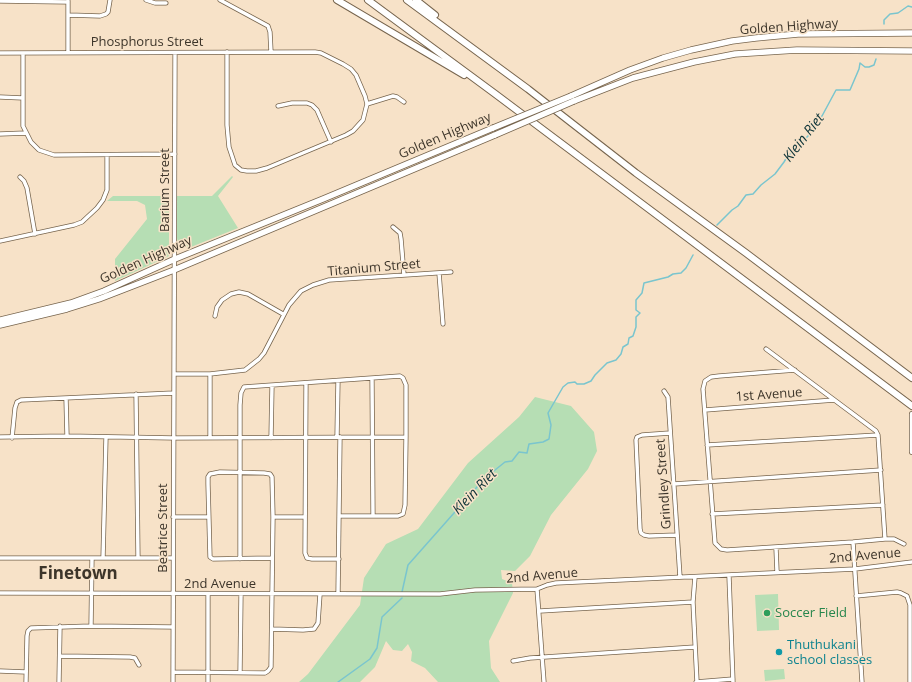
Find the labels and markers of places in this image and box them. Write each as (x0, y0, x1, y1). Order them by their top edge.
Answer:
place label: Soccer Field (775, 605, 847, 621)
marker: Soccer Field (762, 608, 772, 618)
place label: Thuthukani school classes (787, 637, 872, 668)
marker: Thuthukani school classes (774, 647, 784, 657)

